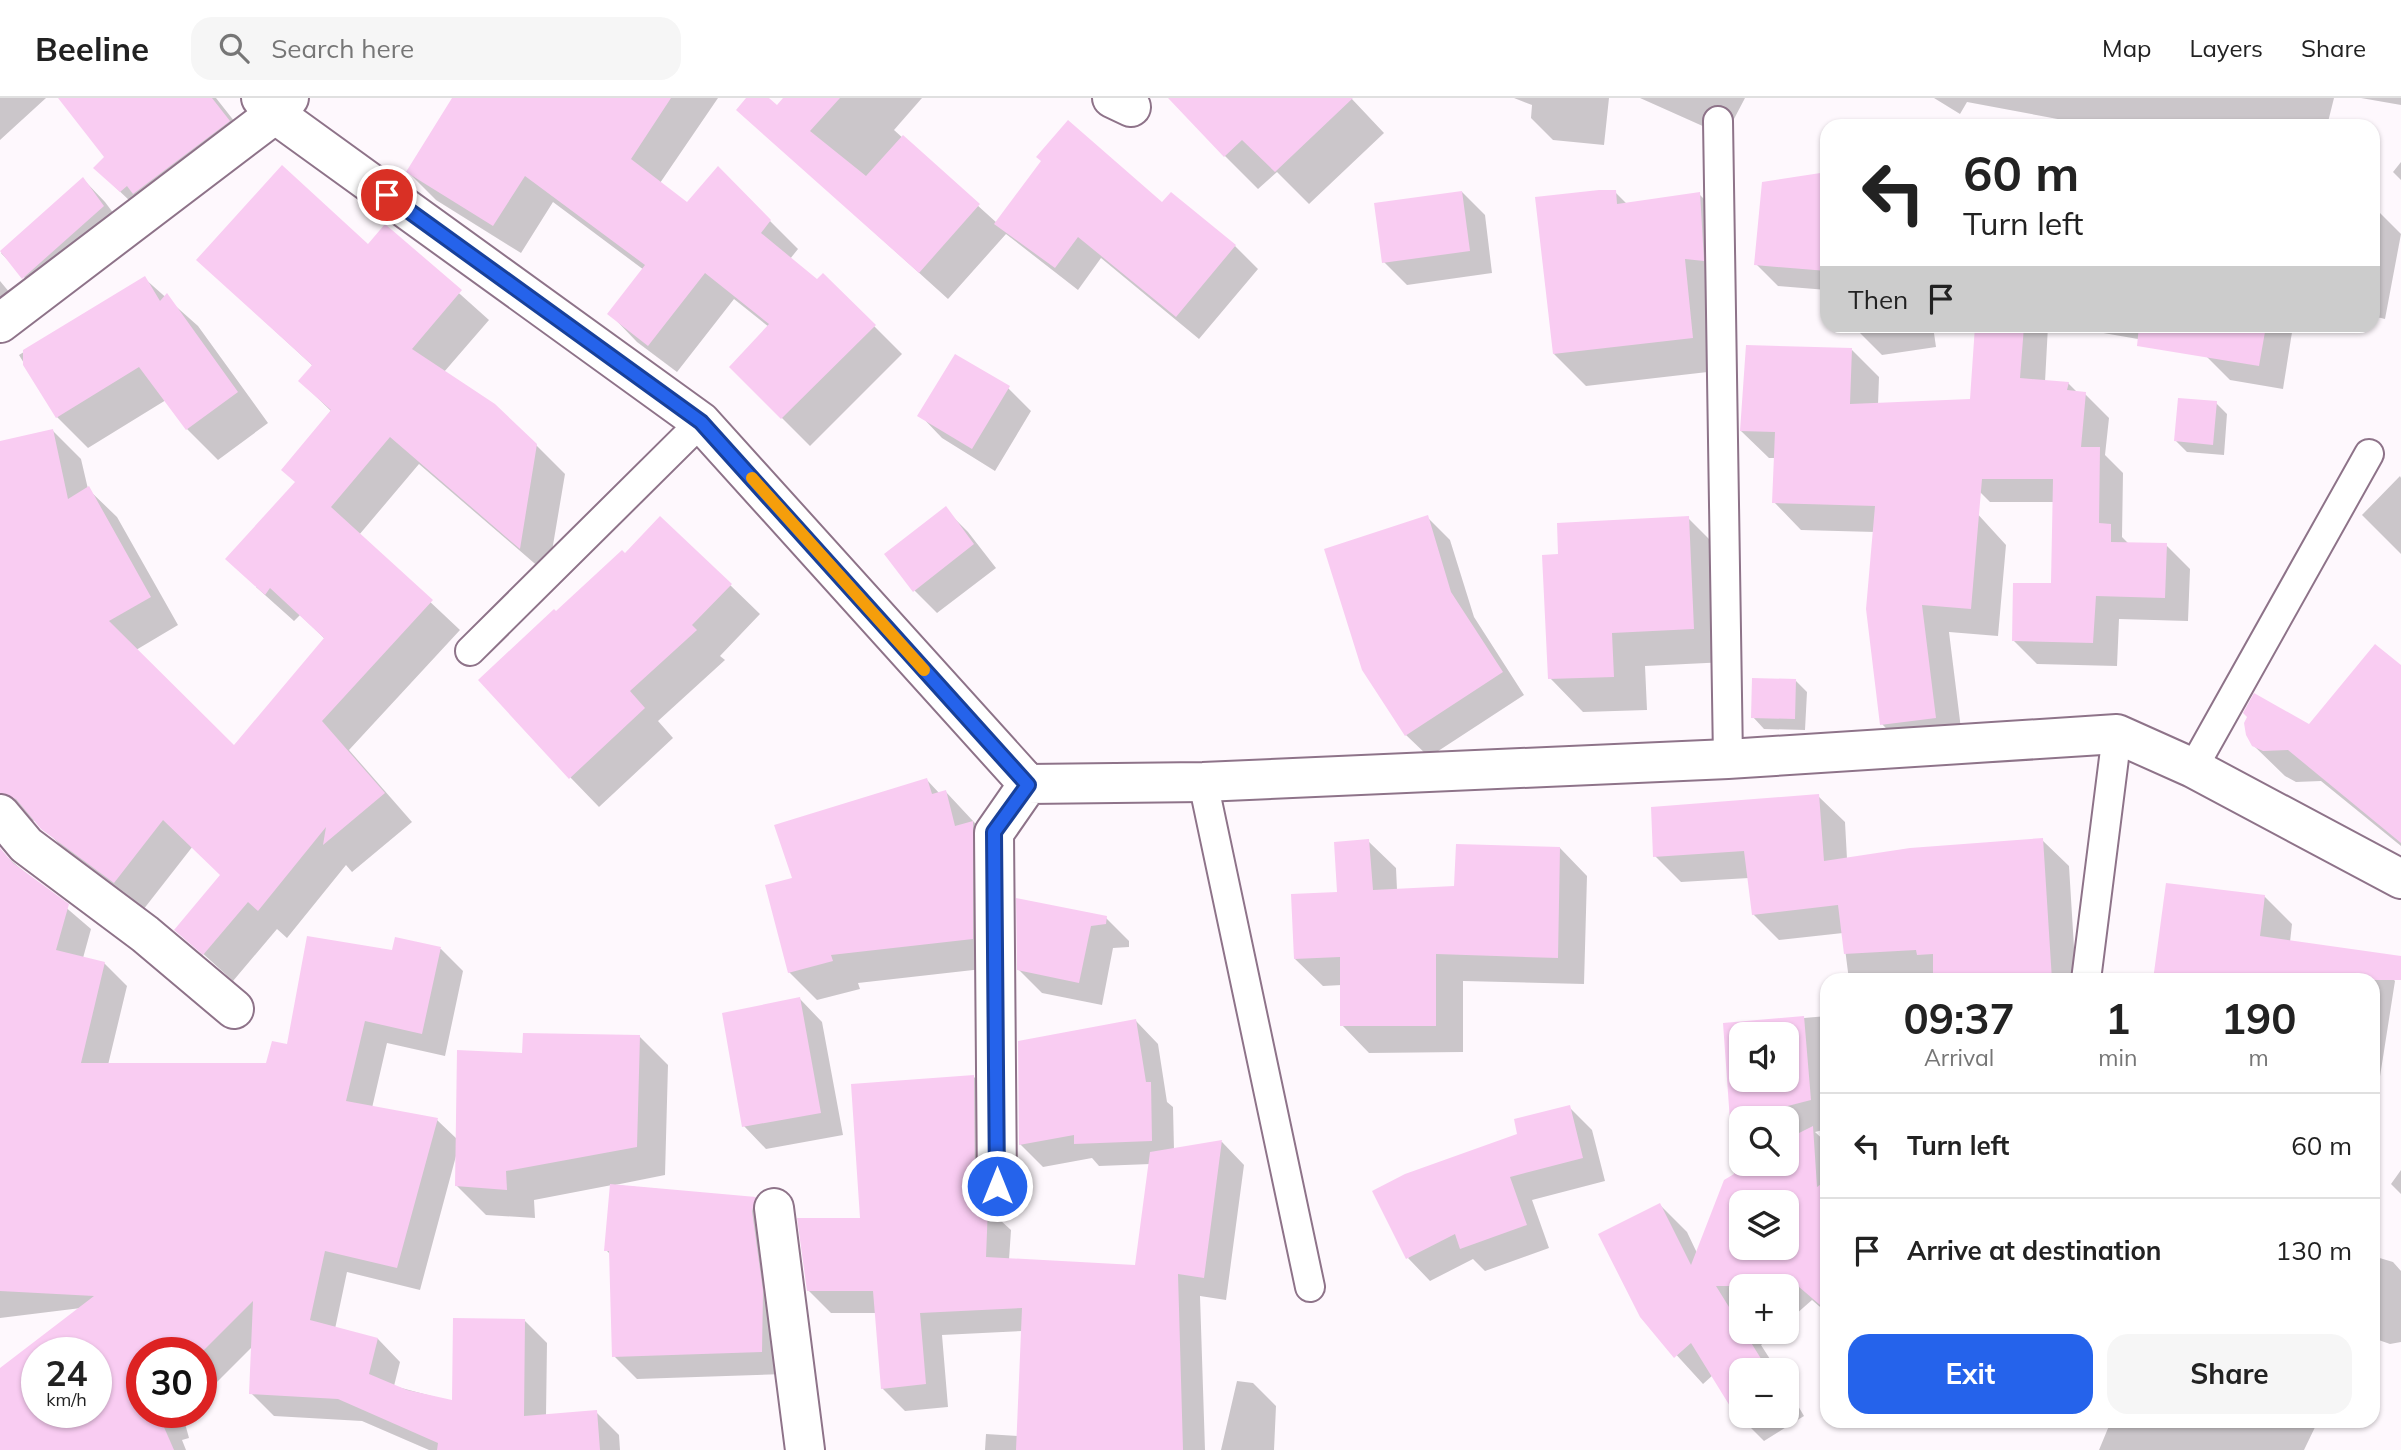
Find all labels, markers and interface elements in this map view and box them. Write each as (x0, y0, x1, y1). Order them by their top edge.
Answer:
search box (191, 17, 681, 80)
text: Beeline (35, 28, 149, 69)
icon: search (215, 29, 253, 67)
text: Search here (271, 32, 414, 65)
text: Map (2102, 33, 2151, 63)
text: Layers (2189, 33, 2263, 63)
text: Share (2301, 33, 2366, 63)
text: 60 m (1963, 142, 2079, 203)
icon: left (1848, 147, 1939, 238)
pin (357, 165, 417, 225)
icon: arrive (368, 176, 406, 214)
text: Turn left (1963, 203, 2083, 243)
icon: arrive (1922, 280, 1960, 318)
text: Then (1848, 283, 1908, 316)
text: 09:37 (1904, 992, 2015, 1045)
text: 1 (2105, 992, 2130, 1045)
text: 190 (2221, 992, 2296, 1045)
map controls (1729, 1022, 1799, 1428)
button: sound (1729, 1022, 1799, 1092)
text: Arrival (1924, 1043, 1994, 1072)
text: min (2098, 1043, 2137, 1072)
text: m (2249, 1043, 2269, 1072)
button: search (1729, 1106, 1799, 1176)
icon: left (1848, 1127, 1886, 1165)
text: Turn left (1907, 1129, 2009, 1162)
text: 60 m (2291, 1129, 2352, 1162)
position arrow (960, 1149, 1034, 1223)
button: layers (1729, 1190, 1799, 1260)
icon: arrive (1848, 1232, 1886, 1270)
text: Arrive at destination (1907, 1234, 2162, 1267)
text: 130 m (2276, 1234, 2352, 1267)
button: + (1729, 1274, 1799, 1344)
button: Exit (1848, 1334, 2093, 1414)
button: Share (2107, 1334, 2352, 1414)
speed limit sign: 30 (126, 1337, 217, 1428)
text: 24 (45, 1351, 88, 1395)
button: − (1729, 1358, 1799, 1428)
text: km/h (46, 1388, 87, 1411)

